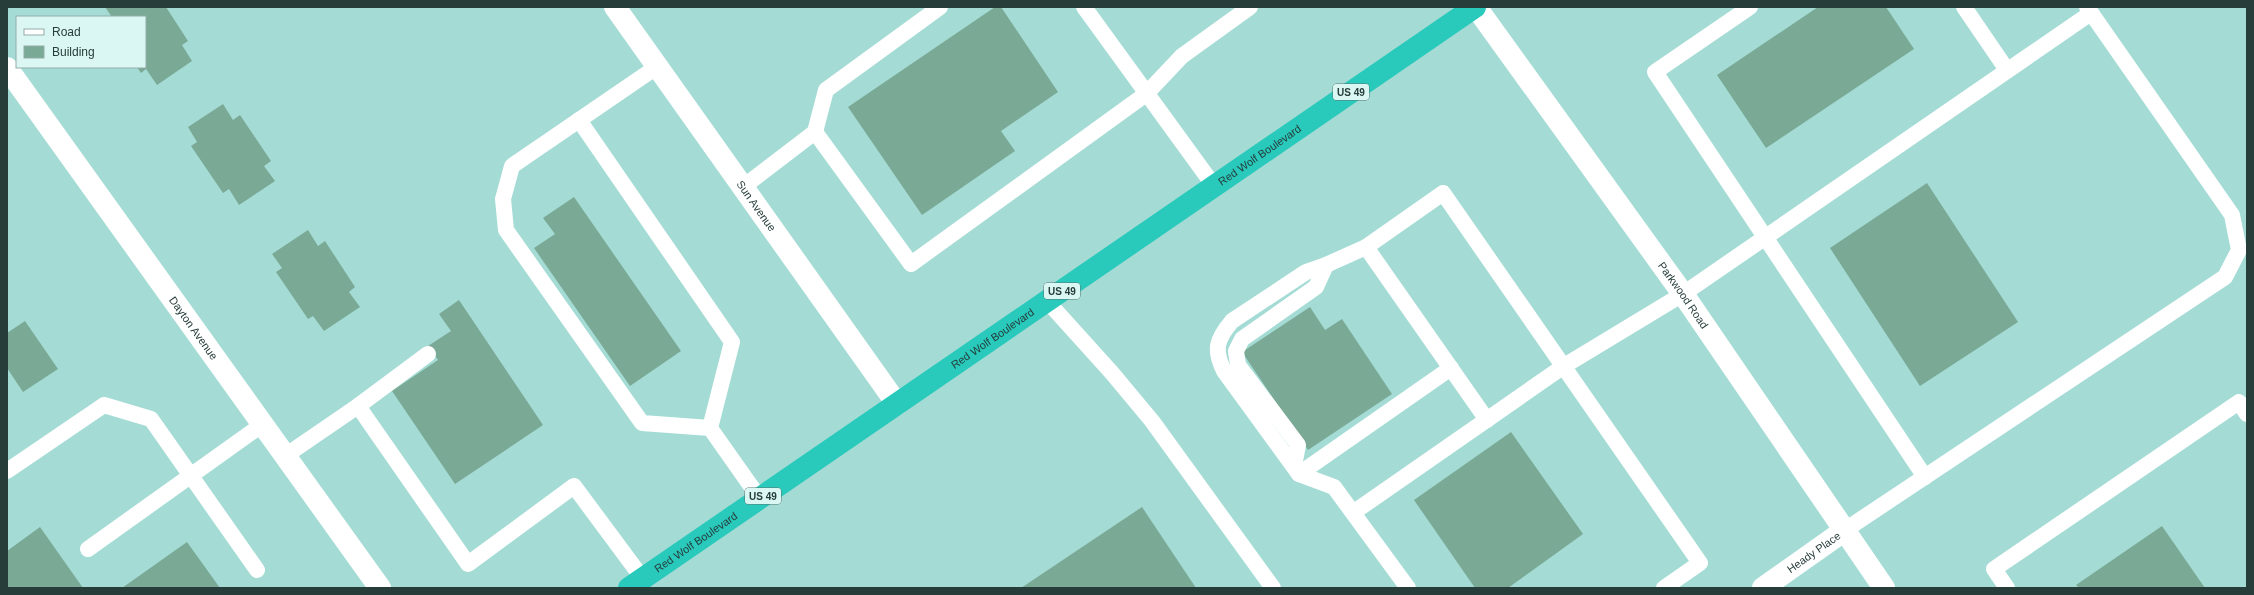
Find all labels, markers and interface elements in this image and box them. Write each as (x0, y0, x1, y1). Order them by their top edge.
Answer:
legend (16, 16, 146, 68)
text: Road (52, 25, 81, 39)
text: Building (52, 45, 95, 59)
road number: US 49 (1333, 84, 1369, 100)
street label: Red Wolf Boulevard (1216, 122, 1303, 188)
street label: Sun Avenue (734, 178, 778, 234)
street label: Parkwood Road (1656, 260, 1711, 331)
road number: US 49 (1044, 283, 1080, 299)
street label: Dayton Avenue (167, 294, 220, 362)
street label: Red Wolf Boulevard (949, 306, 1036, 371)
road number: US 49 (745, 488, 781, 504)
street label: Red Wolf Boulevard (652, 510, 739, 575)
street label: Heady Place (1785, 529, 1843, 575)

